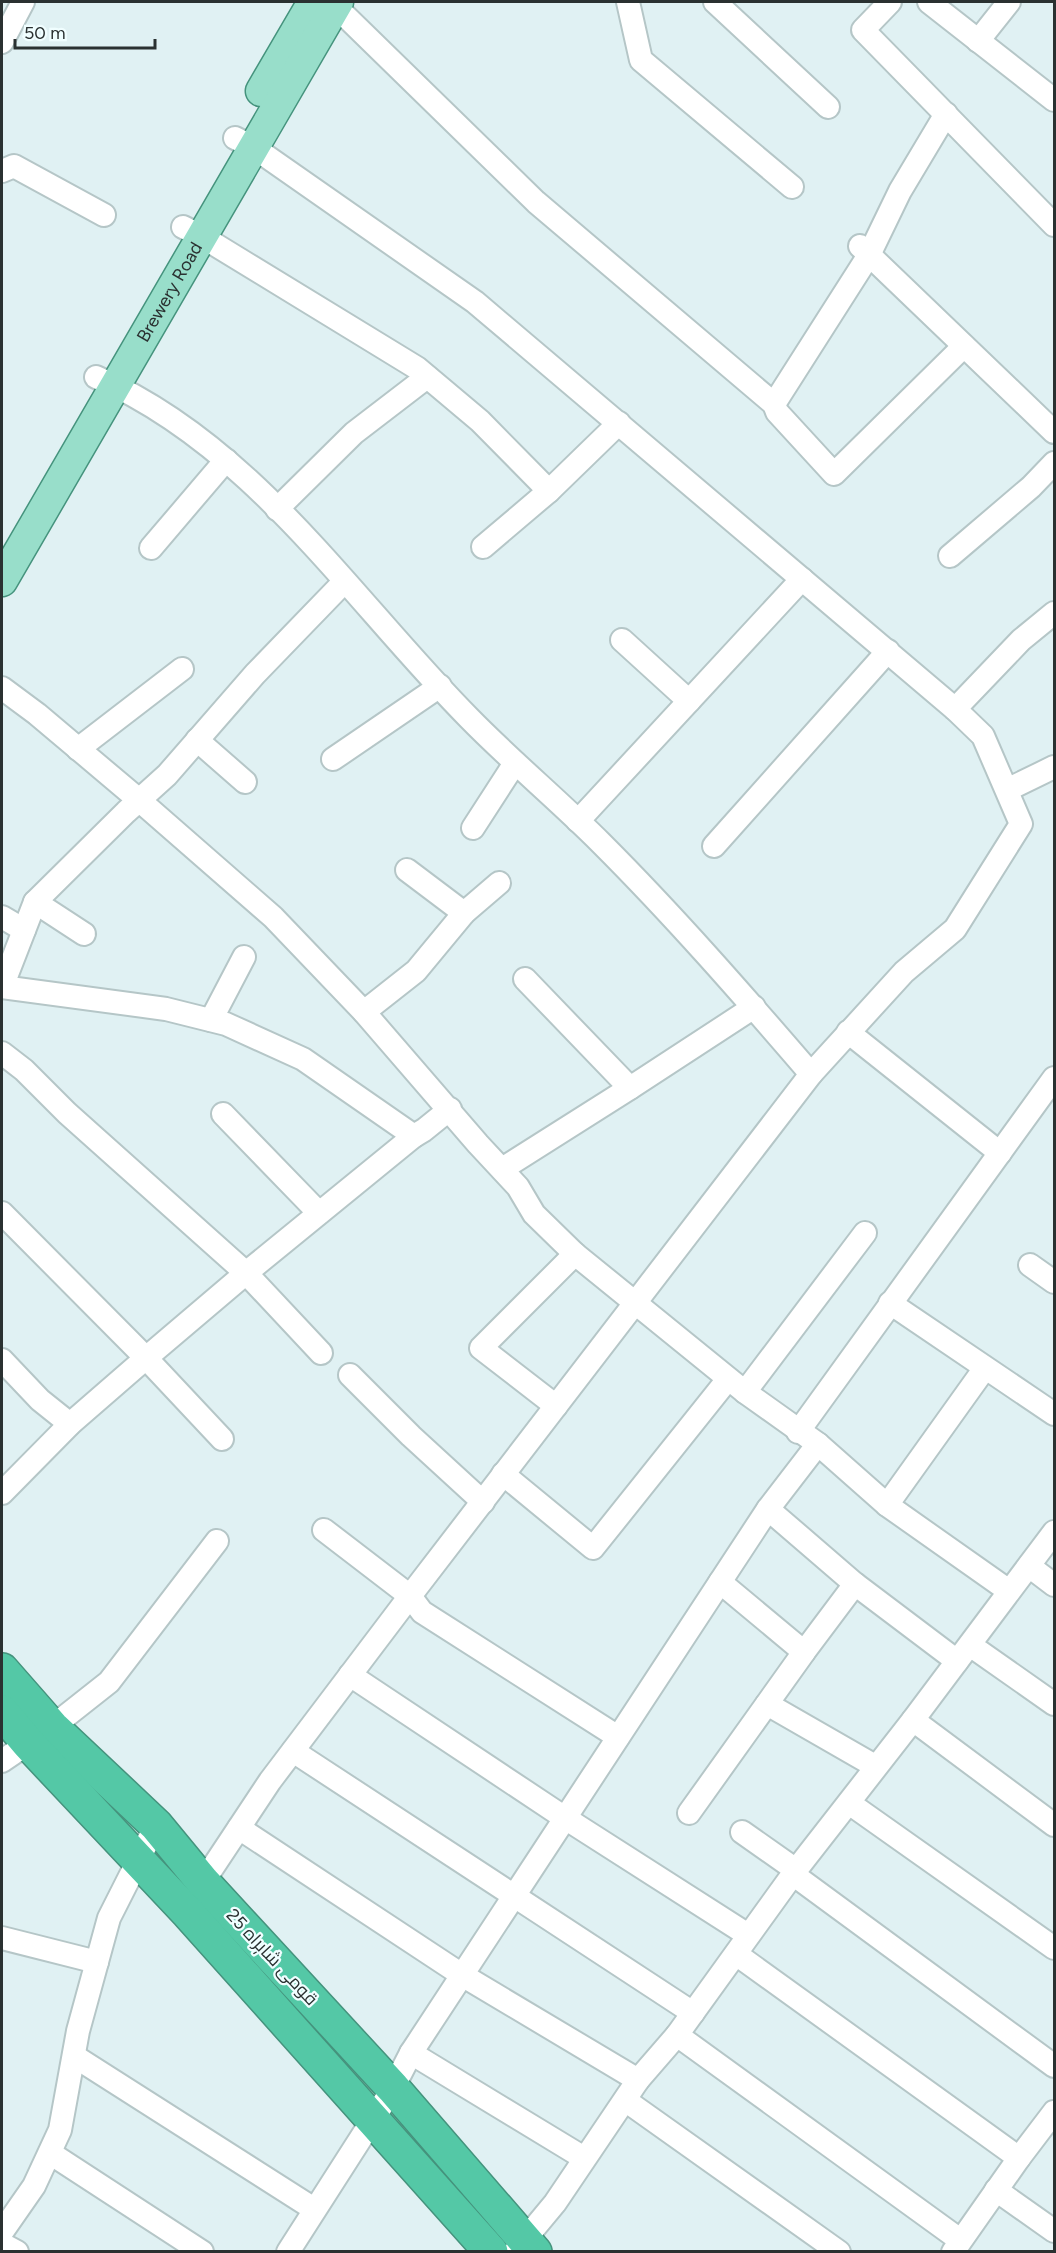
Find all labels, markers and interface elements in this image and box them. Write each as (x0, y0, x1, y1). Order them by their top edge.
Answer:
scale bar (15, 12, 154, 50)
text: 50 m (24, 22, 66, 44)
street label: Brewery Road (132, 238, 207, 346)
street label: قومی شاہراہ 25 (221, 1904, 322, 2010)

